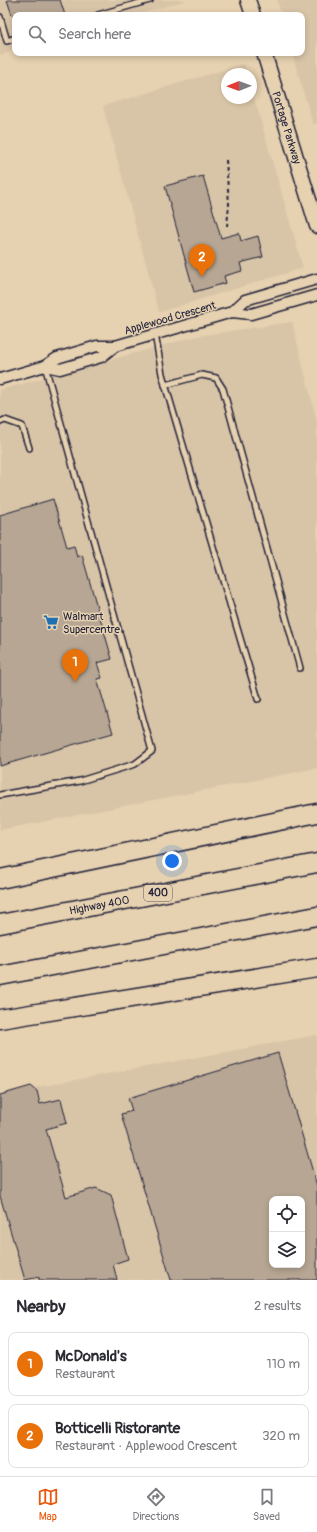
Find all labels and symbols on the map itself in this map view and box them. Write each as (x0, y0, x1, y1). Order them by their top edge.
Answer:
north arrow (221, 68, 257, 104)
street label: Portage Parkway (270, 90, 304, 166)
pin: 2 (189, 244, 215, 277)
street label: Applewood Crescent (123, 299, 218, 337)
place label: Walmart Supercentre (63, 610, 121, 636)
supermarket icon: Walmart Supercentre (42, 613, 60, 631)
pin: 1 (62, 649, 88, 682)
your location (162, 851, 182, 871)
road number: 400 (144, 885, 172, 901)
street label: Highway 400 (68, 893, 130, 917)

